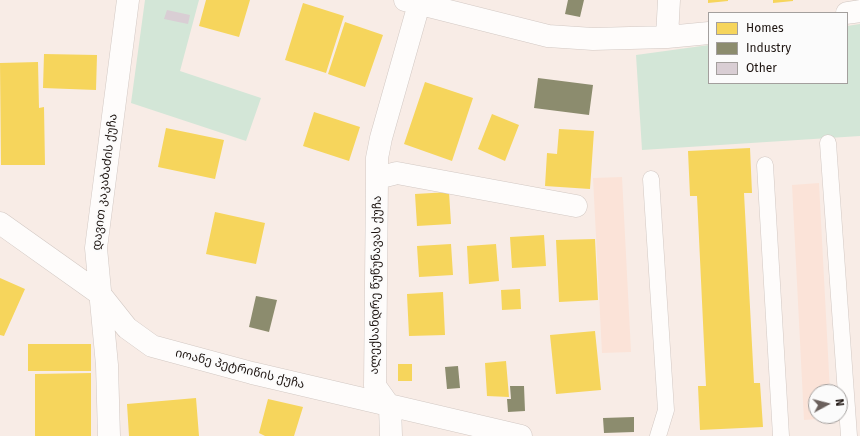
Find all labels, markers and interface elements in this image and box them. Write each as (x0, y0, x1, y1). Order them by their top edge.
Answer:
legend (708, 12, 848, 84)
text: Homes (746, 21, 784, 35)
text: Industry (746, 41, 791, 55)
text: Other (746, 61, 777, 75)
street label: დავით კაკაბაძის ქუჩა (89, 113, 121, 251)
street label: ალექსანდრე წუწუნავას ქუჩა (367, 195, 385, 375)
street label: იოანე პეტრიწის ქუჩა (174, 346, 306, 392)
north arrow (808, 384, 848, 424)
text: N (833, 398, 846, 407)

